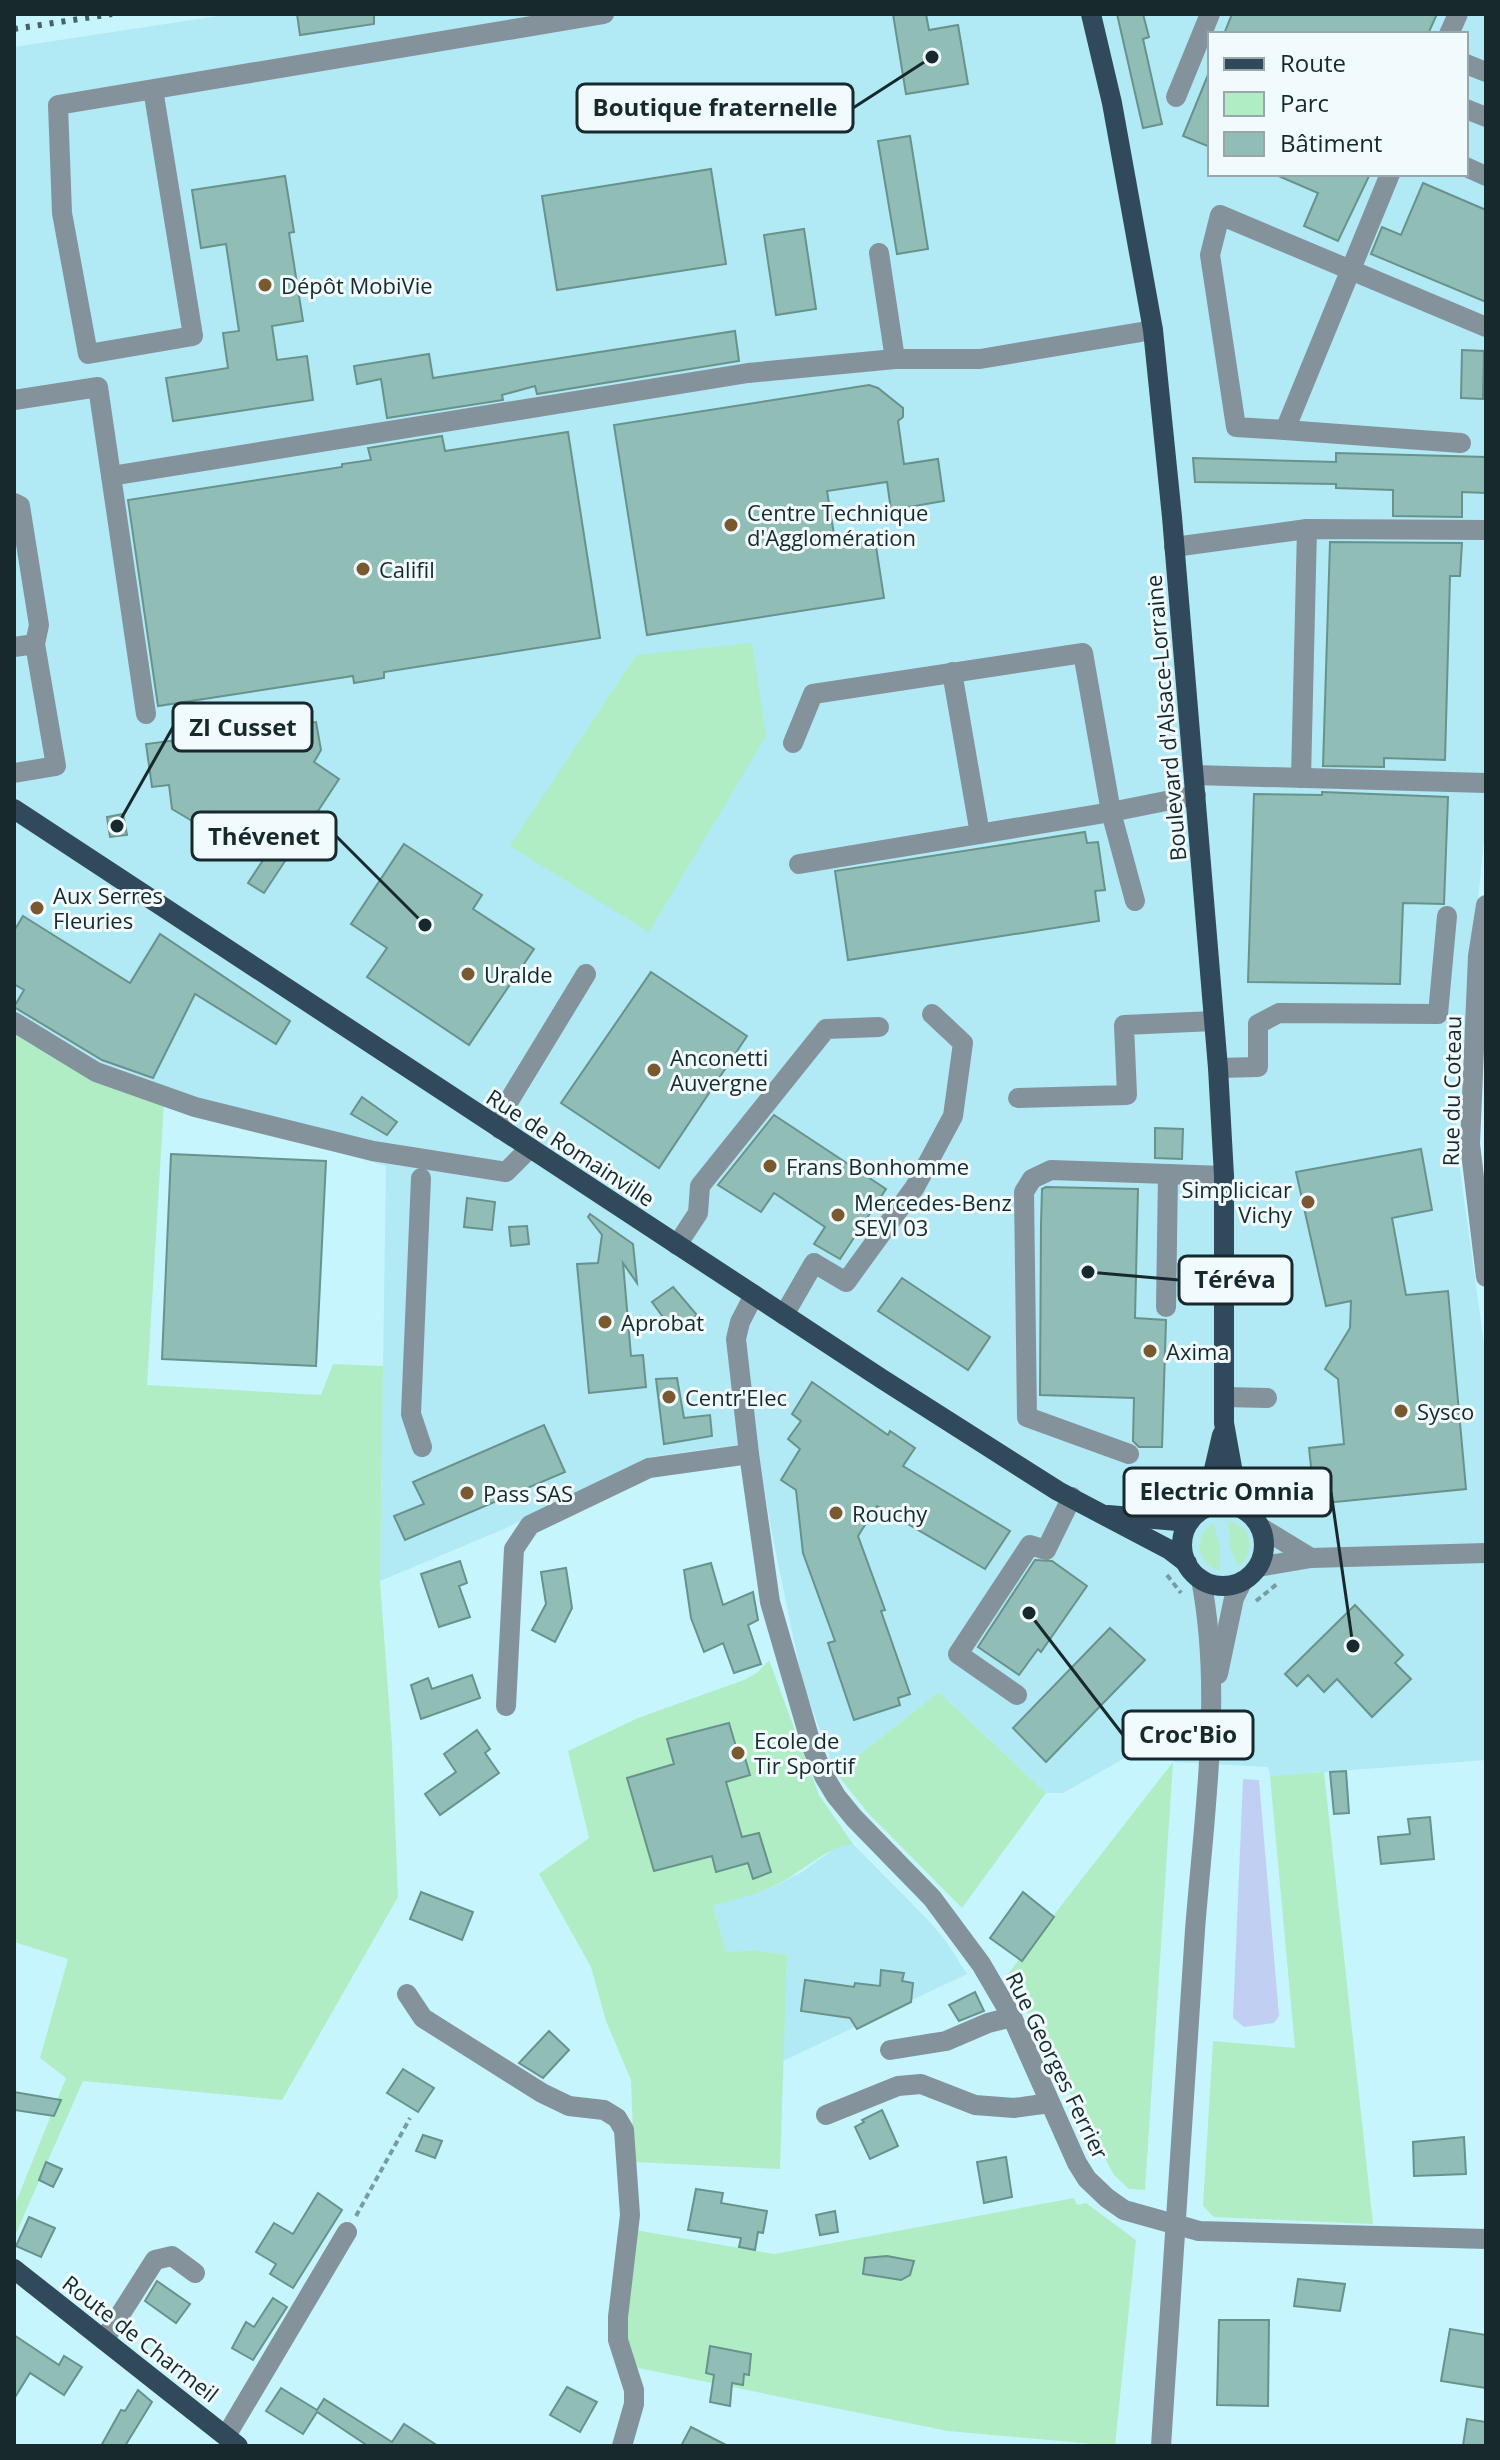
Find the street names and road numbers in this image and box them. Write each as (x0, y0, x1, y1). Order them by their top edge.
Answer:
street label: Boulevard d'Alsace-Lorraine (1138, 574, 1192, 862)
street label: Rue du Coteau (1435, 1015, 1467, 1167)
street label: Rue de Romainville (481, 1081, 661, 1213)
street label: Rue Georges Ferrier (1000, 1966, 1116, 2164)
street label: Route de Charmeil (57, 2268, 225, 2408)

